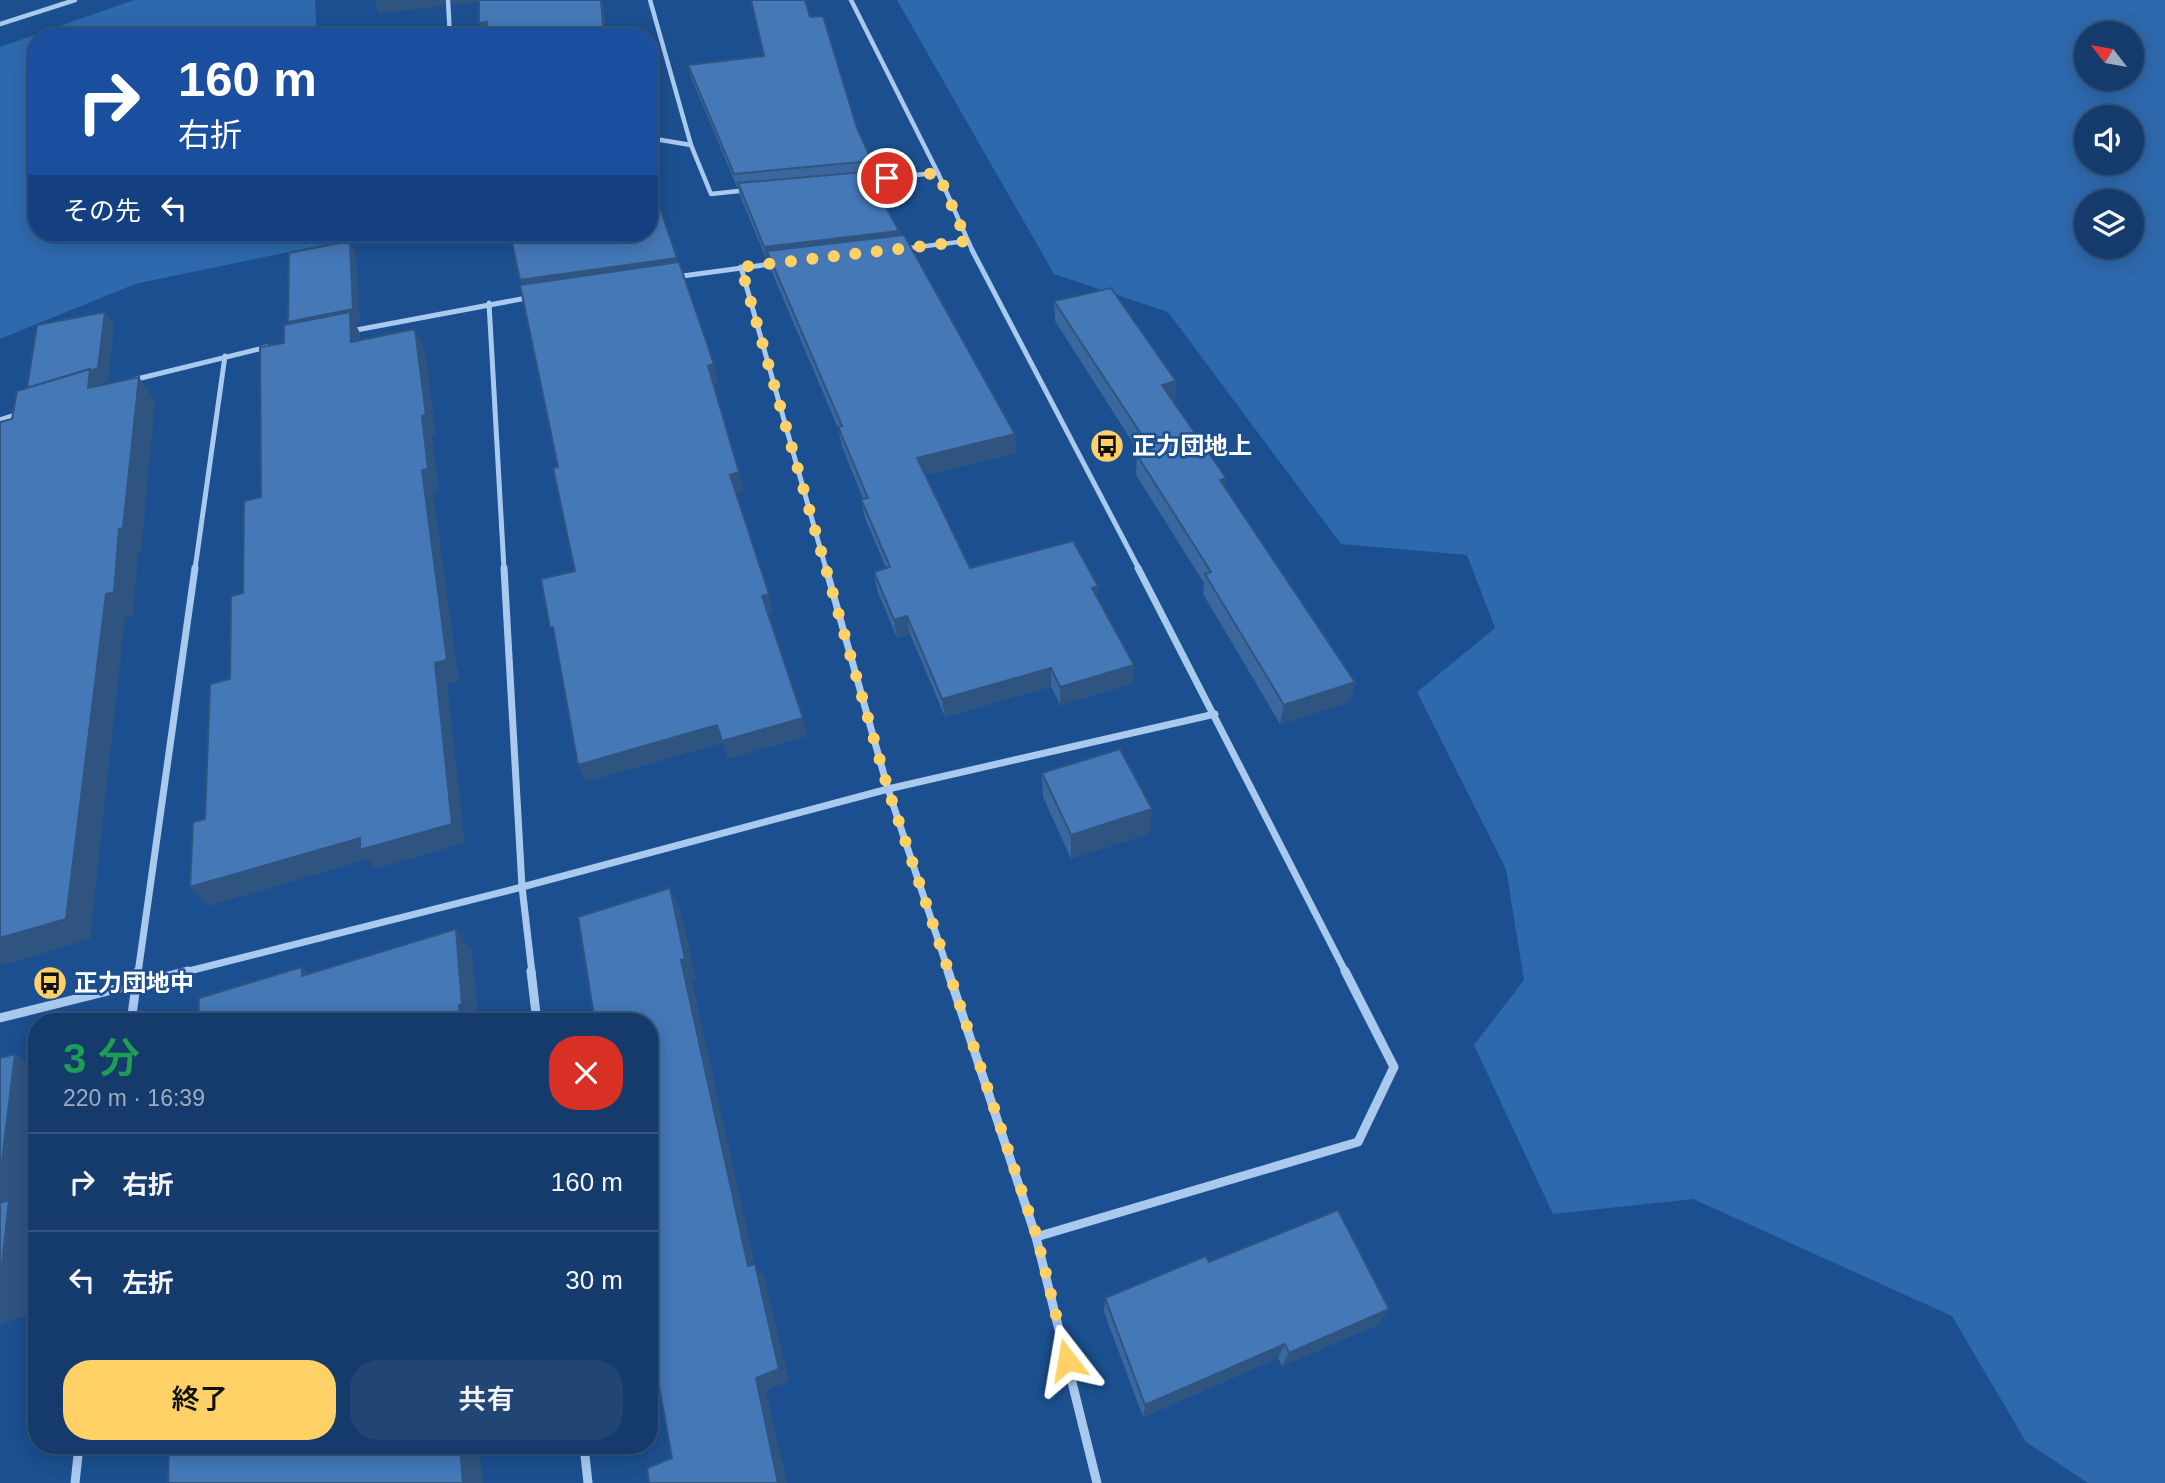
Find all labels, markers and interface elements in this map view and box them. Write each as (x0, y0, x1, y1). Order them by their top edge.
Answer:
north arrow (2074, 21, 2144, 91)
map controls (2074, 21, 2144, 259)
text: 160 m (178, 52, 317, 106)
icon: right (63, 56, 154, 147)
button: sound (2074, 105, 2144, 175)
text: 右折 (178, 117, 242, 153)
pin (857, 148, 917, 208)
icon: arrive (868, 159, 906, 197)
icon: left (155, 189, 193, 227)
button: layers (2074, 189, 2144, 259)
text: その先 (63, 196, 141, 226)
bus stop icon: 正力団地上 (1088, 427, 1126, 465)
place label: 正力団地上 (1132, 432, 1252, 459)
bus stop icon: 正力団地中 (31, 964, 69, 1002)
place label: 正力団地中 (74, 969, 194, 996)
text: 3 分 (63, 1035, 140, 1082)
button: close (549, 1036, 623, 1110)
text: 220 m · 16:39 (63, 1085, 205, 1111)
icon: right (63, 1163, 101, 1201)
text: 160 m (551, 1167, 623, 1197)
text: 右折 (122, 1170, 174, 1200)
icon: left (63, 1261, 101, 1299)
text: 30 m (565, 1265, 623, 1295)
text: 左折 (122, 1268, 174, 1298)
position arrow (1030, 1323, 1104, 1397)
button: 終了 (63, 1360, 336, 1440)
button: 共有 (350, 1360, 623, 1440)

